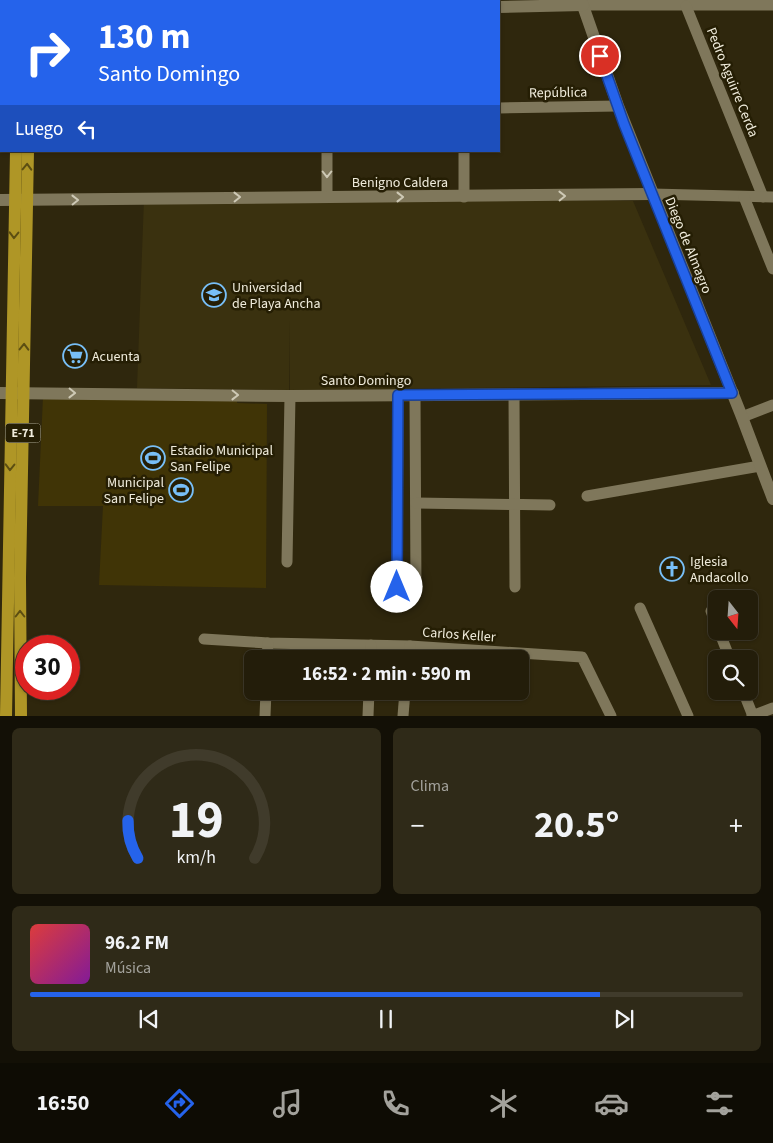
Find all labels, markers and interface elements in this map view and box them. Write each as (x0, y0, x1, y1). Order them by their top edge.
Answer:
text: 130 m (98, 12, 190, 62)
icon: right (15, 20, 80, 85)
street label: Pedro Aguirre Cerda (701, 24, 763, 140)
pin (579, 35, 621, 77)
icon: arrive (586, 42, 614, 70)
text: Santo Domingo (98, 58, 240, 90)
street label: República (529, 82, 587, 104)
icon: left (73, 115, 101, 143)
text: Luego (15, 116, 63, 143)
one-way arrow (22, 163, 33, 171)
one-way arrow (322, 170, 332, 178)
street label: Benigno Caldera (352, 173, 448, 193)
one-way arrow (559, 190, 567, 201)
one-way arrow (234, 192, 242, 203)
one-way arrow (396, 192, 404, 202)
one-way arrow (71, 194, 79, 205)
street label: Diego de Almagro (660, 194, 717, 297)
one-way arrow (9, 232, 19, 239)
place label: Universidad de Playa Ancha (232, 278, 321, 314)
school or university icon: Universidad de Playa Ancha (201, 282, 227, 308)
one-way arrow (19, 343, 29, 350)
supermarket icon: Acuenta (62, 343, 88, 369)
place label: Acuenta (92, 347, 140, 367)
street label: Santo Domingo (321, 371, 411, 391)
one-way arrow (69, 388, 77, 398)
one-way arrow (231, 390, 239, 400)
road number: E-71 (5, 423, 40, 442)
place label: Estadio Municipal San Felipe (170, 441, 273, 477)
sports icon: Estadio Municipal San Felipe (140, 445, 166, 471)
one-way arrow (5, 464, 15, 472)
place label: Municipal San Felipe (104, 473, 164, 509)
sports icon: Municipal San Felipe (168, 477, 194, 503)
place label: Iglesia Andacollo (690, 552, 749, 588)
church icon: Iglesia Andacollo (659, 556, 685, 582)
position arrow (370, 560, 422, 612)
north arrow (708, 590, 758, 640)
map controls (708, 590, 758, 700)
one-way arrow (15, 610, 25, 618)
street label: Carlos Keller (422, 622, 496, 648)
speed limit sign: 30 (15, 635, 80, 700)
button: search (708, 650, 758, 700)
text: 16:52 · 2 min · 590 m (302, 661, 471, 688)
text: Clima (411, 775, 449, 797)
text: 19 (169, 784, 224, 858)
text: 20.5° (534, 798, 619, 852)
text: − (411, 806, 424, 846)
text: + (729, 806, 743, 846)
text: km/h (176, 845, 216, 870)
text: 96.2 FM (105, 930, 169, 957)
text: Música (105, 957, 151, 979)
icon: previous (135, 1005, 163, 1033)
icon: pause (372, 1005, 400, 1033)
icon: next (610, 1005, 638, 1033)
icon: directions (162, 1086, 197, 1121)
icon: music (270, 1086, 305, 1121)
icon: phone (378, 1086, 413, 1121)
icon: climate (486, 1086, 521, 1121)
icon: car (594, 1086, 629, 1121)
icon: filters (702, 1086, 737, 1121)
text: 16:50 (36, 1087, 90, 1119)

